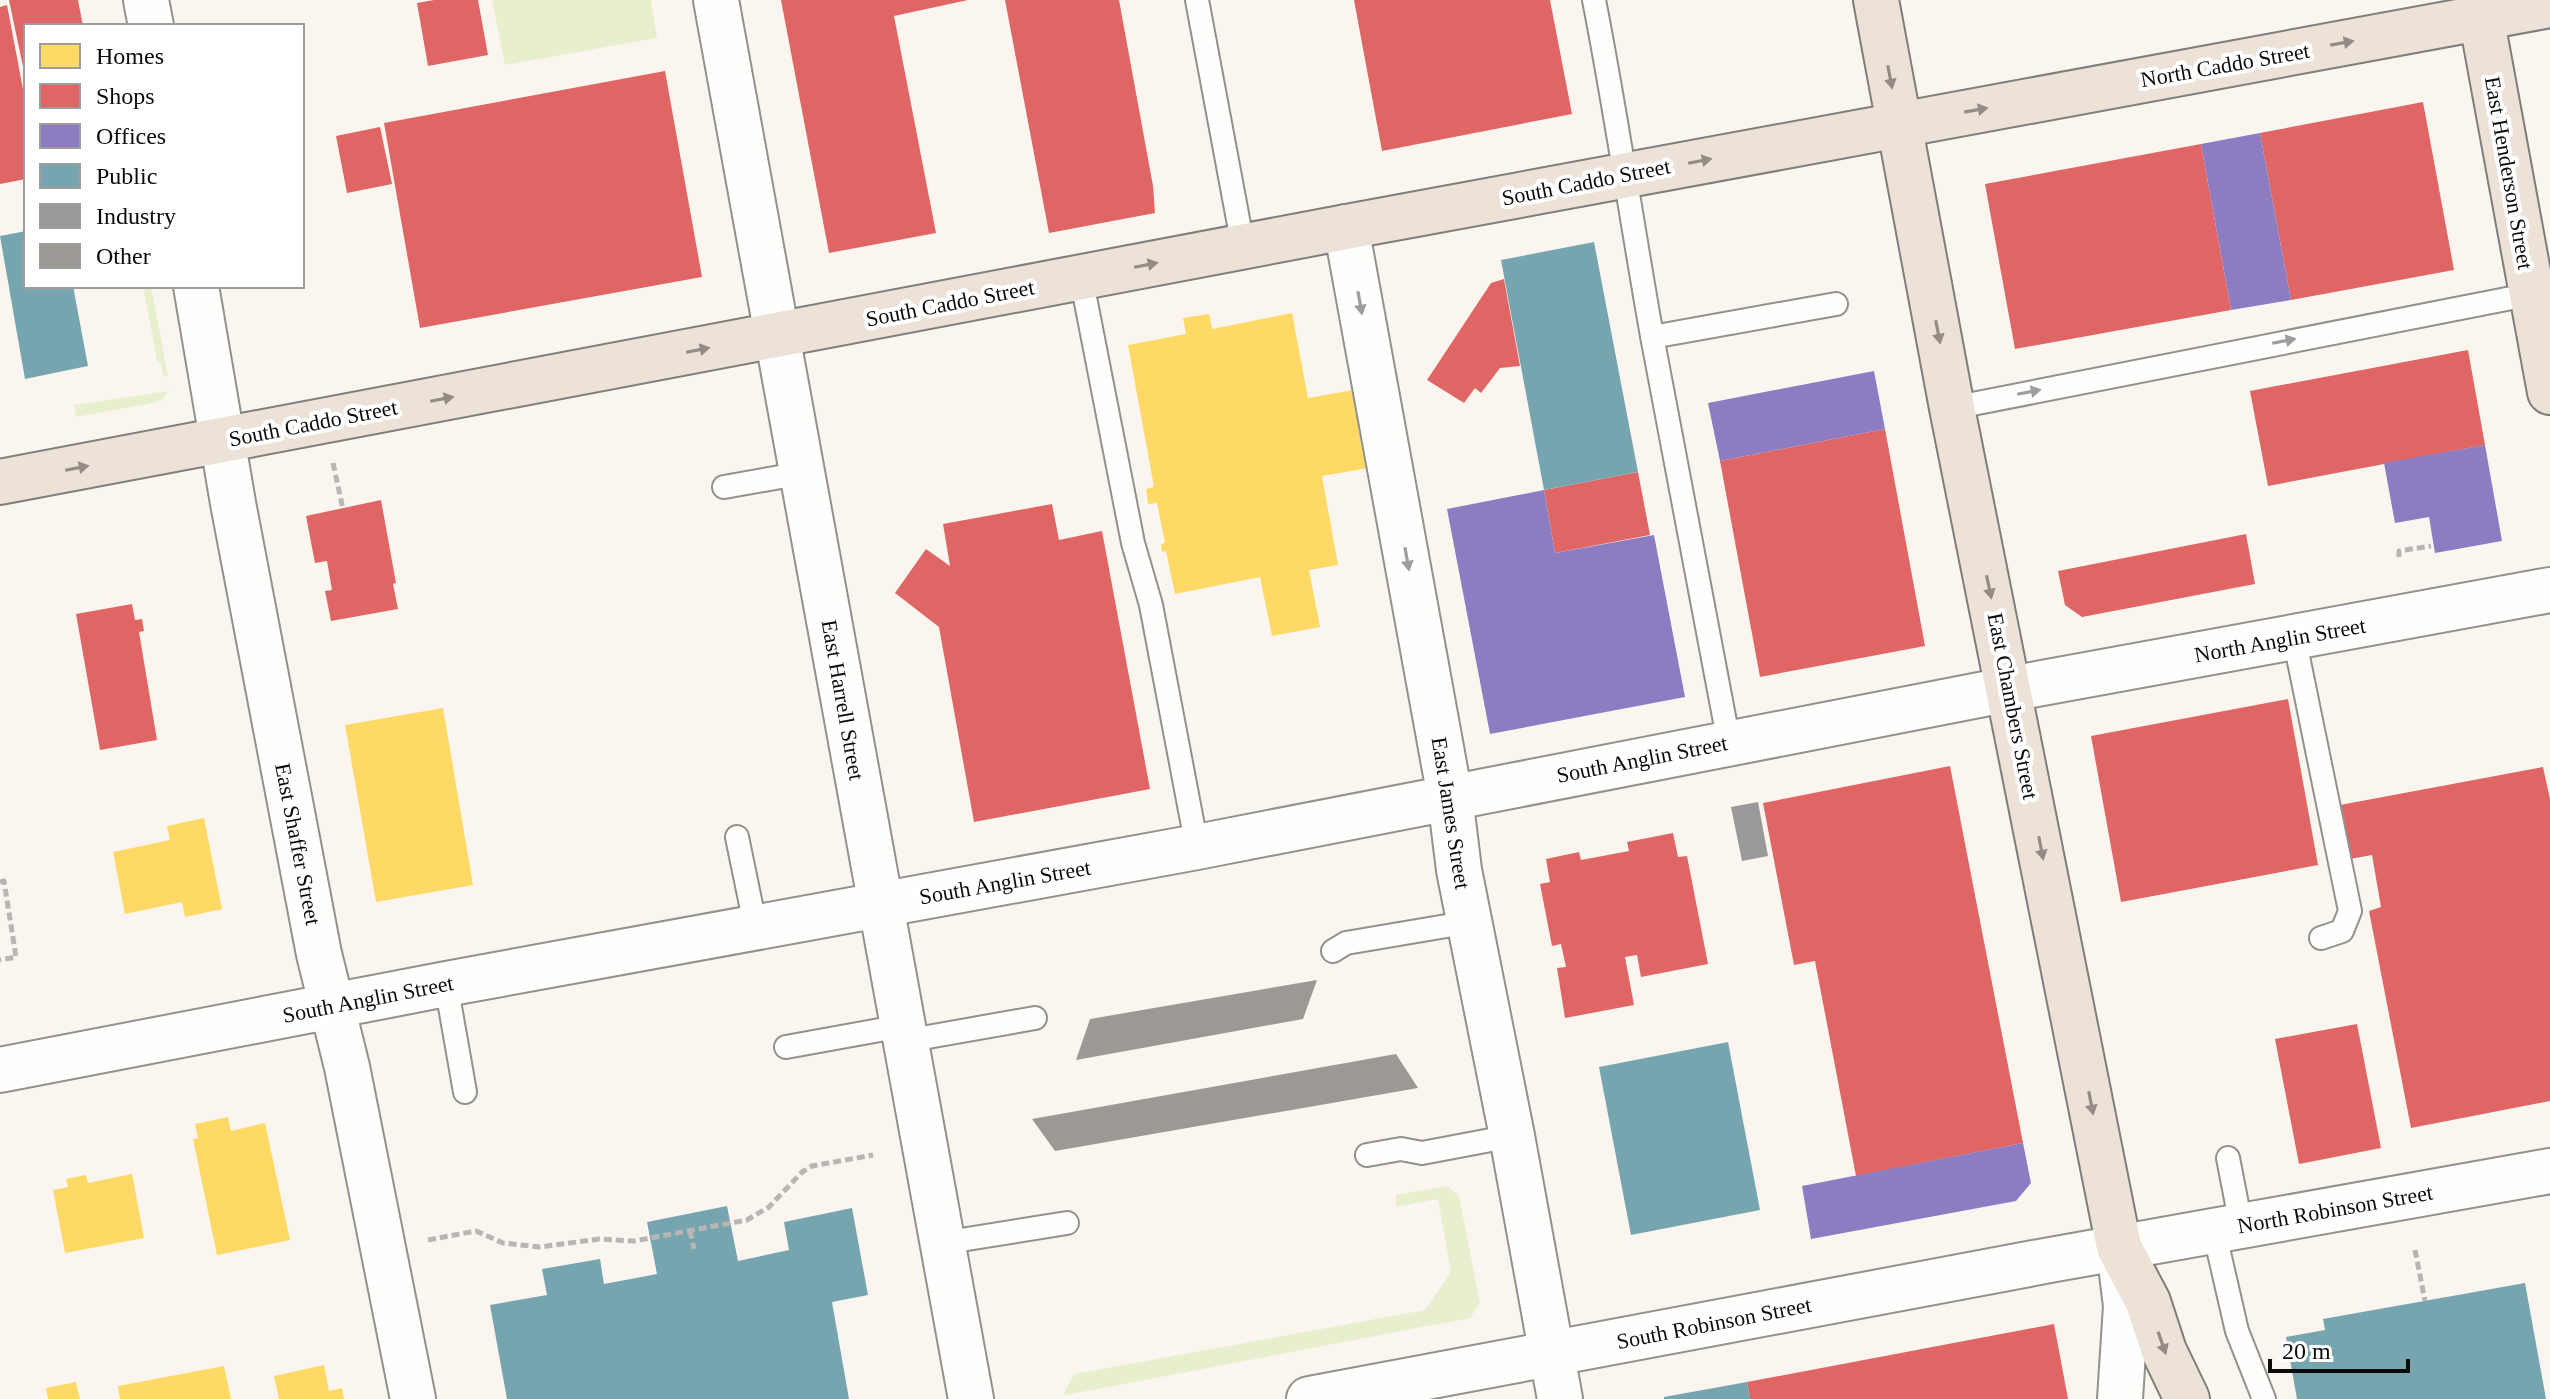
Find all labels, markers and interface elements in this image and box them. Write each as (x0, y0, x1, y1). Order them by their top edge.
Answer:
legend (24, 24, 304, 288)
one-way arrow (2330, 37, 2355, 49)
street label: North Caddo Street (2139, 38, 2311, 92)
text: Homes (96, 43, 164, 69)
one-way arrow (1885, 64, 1897, 89)
street label: East Henderson Street (2480, 75, 2538, 271)
text: Shops (96, 83, 155, 109)
one-way arrow (1964, 103, 1989, 115)
text: Offices (96, 123, 166, 149)
street label: South Caddo Street (1500, 153, 1672, 211)
one-way arrow (1688, 154, 1713, 167)
text: Public (96, 163, 157, 189)
text: Industry (96, 203, 176, 229)
text: Other (96, 243, 151, 269)
one-way arrow (1133, 258, 1158, 270)
street label: South Caddo Street (864, 274, 1036, 332)
one-way arrow (1355, 291, 1367, 316)
one-way arrow (1933, 320, 1945, 345)
one-way arrow (2271, 334, 2296, 347)
one-way arrow (685, 344, 710, 356)
one-way arrow (2017, 386, 2042, 398)
one-way arrow (430, 392, 455, 404)
street label: South Caddo Street (227, 394, 399, 452)
one-way arrow (64, 461, 89, 473)
one-way arrow (1401, 547, 1413, 572)
one-way arrow (1983, 575, 1996, 600)
street label: East Chambers Street (1983, 611, 2043, 801)
street label: North Anglin Street (2192, 613, 2368, 667)
street label: East Harrell Street (817, 618, 869, 782)
street label: South Anglin Street (1554, 730, 1730, 788)
street label: East James Street (1427, 735, 1475, 891)
street label: East Shaffer Street (270, 761, 326, 927)
one-way arrow (2035, 836, 2048, 861)
street label: South Anglin Street (917, 855, 1093, 909)
street label: South Anglin Street (280, 970, 456, 1028)
one-way arrow (2085, 1091, 2097, 1116)
street label: North Robinson Street (2235, 1179, 2435, 1239)
street label: South Robinson Street (1614, 1292, 1814, 1354)
scale bar (2270, 1323, 2408, 1373)
one-way arrow (2156, 1332, 2169, 1356)
text: 20 m (2282, 1338, 2331, 1364)

